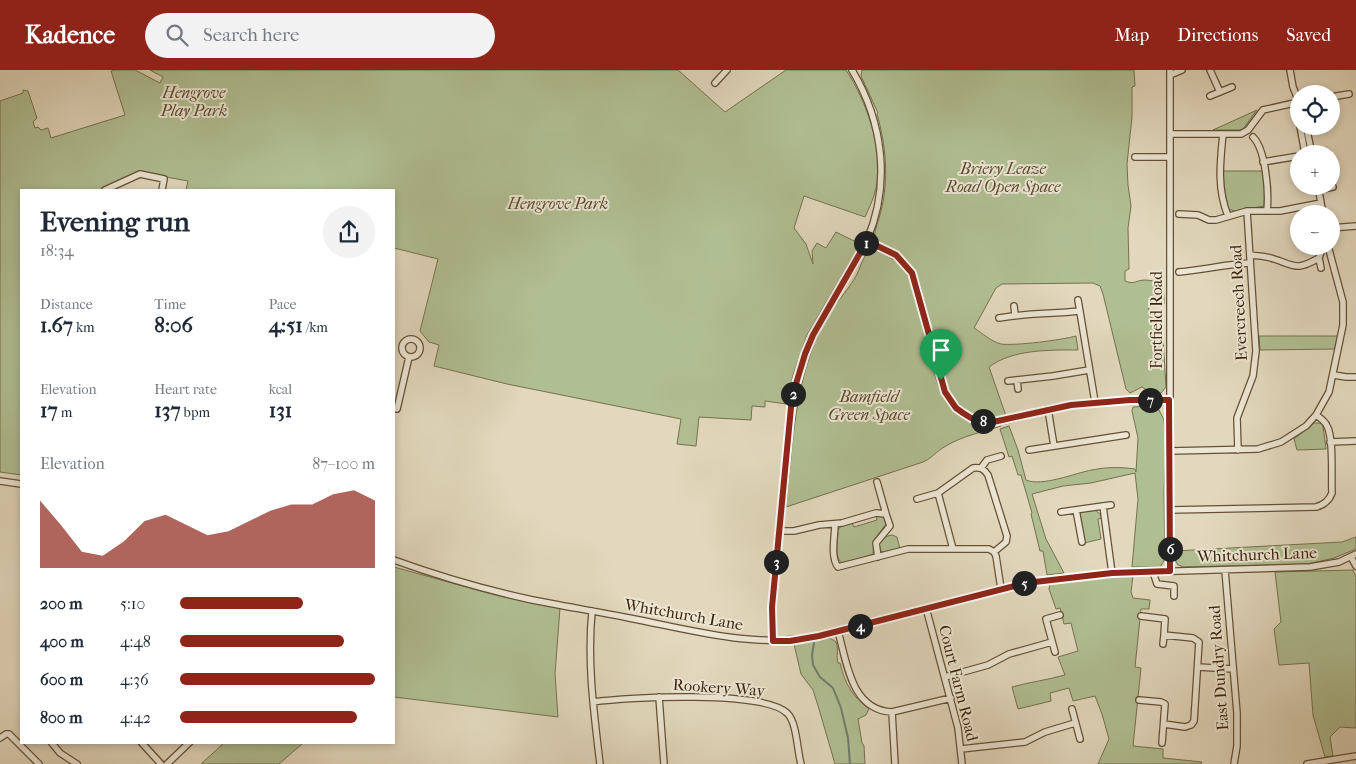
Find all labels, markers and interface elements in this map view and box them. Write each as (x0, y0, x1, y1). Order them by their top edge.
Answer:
search box (145, 13, 495, 58)
text: Kadence (25, 21, 115, 49)
icon: search (163, 21, 191, 49)
text: Search here (203, 24, 299, 46)
text: Map (1115, 25, 1149, 46)
text: Directions (1177, 25, 1258, 46)
text: Saved (1286, 25, 1331, 46)
park label: Hengrove Play Park (160, 83, 227, 120)
map controls (1290, 85, 1340, 255)
button: locate (1290, 85, 1340, 135)
button: + (1290, 145, 1340, 195)
park label: Briery Leaze Road Open Space (944, 159, 1061, 196)
park label: Hengrove Park (507, 194, 608, 213)
text: Evening run (40, 205, 190, 238)
button: − (1290, 205, 1340, 255)
button: share (323, 206, 375, 258)
pin: 1 (854, 230, 878, 256)
text: 1 (864, 235, 869, 252)
text: 18:34 (40, 241, 74, 260)
street label: Evercreech Road (1226, 244, 1251, 362)
street label: Fortfield Road (1147, 271, 1166, 369)
text: Distance (40, 296, 93, 313)
text: Time (154, 296, 186, 313)
text: Pace (269, 296, 297, 313)
text: 1.67 (40, 313, 73, 337)
text: 8:06 (154, 313, 193, 337)
text: 4:51 (269, 313, 303, 337)
text: km (73, 319, 95, 336)
text: /km (303, 319, 328, 336)
pin (920, 329, 962, 380)
icon: arrive (927, 336, 955, 364)
text: Elevation (40, 381, 97, 398)
text: Heart rate (154, 381, 217, 398)
text: kcal (269, 381, 292, 398)
pin: 2 (780, 382, 806, 406)
text: 2 (790, 386, 797, 403)
park label: Bamfield Green Space (828, 387, 910, 424)
pin: 7 (1138, 388, 1162, 412)
text: 7 (1147, 392, 1154, 409)
text: 17 (40, 398, 58, 422)
text: 137 (154, 398, 181, 422)
text: 131 (269, 398, 292, 422)
text: m (58, 404, 72, 421)
text: bpm (181, 404, 210, 421)
pin: 8 (970, 408, 996, 434)
text: 8 (980, 413, 987, 430)
text: Elevation (40, 454, 105, 473)
text: 87–100 m (312, 454, 375, 473)
pin: 6 (1158, 536, 1182, 562)
text: 6 (1167, 541, 1174, 558)
street label: Whitchurch Lane (1196, 543, 1317, 566)
pin: 3 (764, 550, 788, 574)
text: 3 (774, 554, 779, 571)
pin: 5 (1012, 570, 1036, 596)
text: 5 (1021, 575, 1028, 592)
text: 200 m (40, 594, 83, 613)
text: 5:10 (120, 594, 145, 613)
street label: Whitchurch Lane (622, 595, 745, 634)
street label: East Dundry Road (1205, 604, 1232, 731)
pin: 4 (848, 614, 872, 638)
text: 4 (856, 618, 865, 635)
street label: Court Farm Road (935, 623, 982, 743)
text: 400 m (40, 632, 84, 651)
text: 4:48 (120, 632, 151, 651)
text: 600 m (40, 670, 83, 689)
text: 4:36 (120, 670, 149, 689)
street label: Rookery Way (672, 675, 766, 700)
text: 800 m (40, 708, 82, 727)
text: 4:42 (120, 708, 151, 727)

